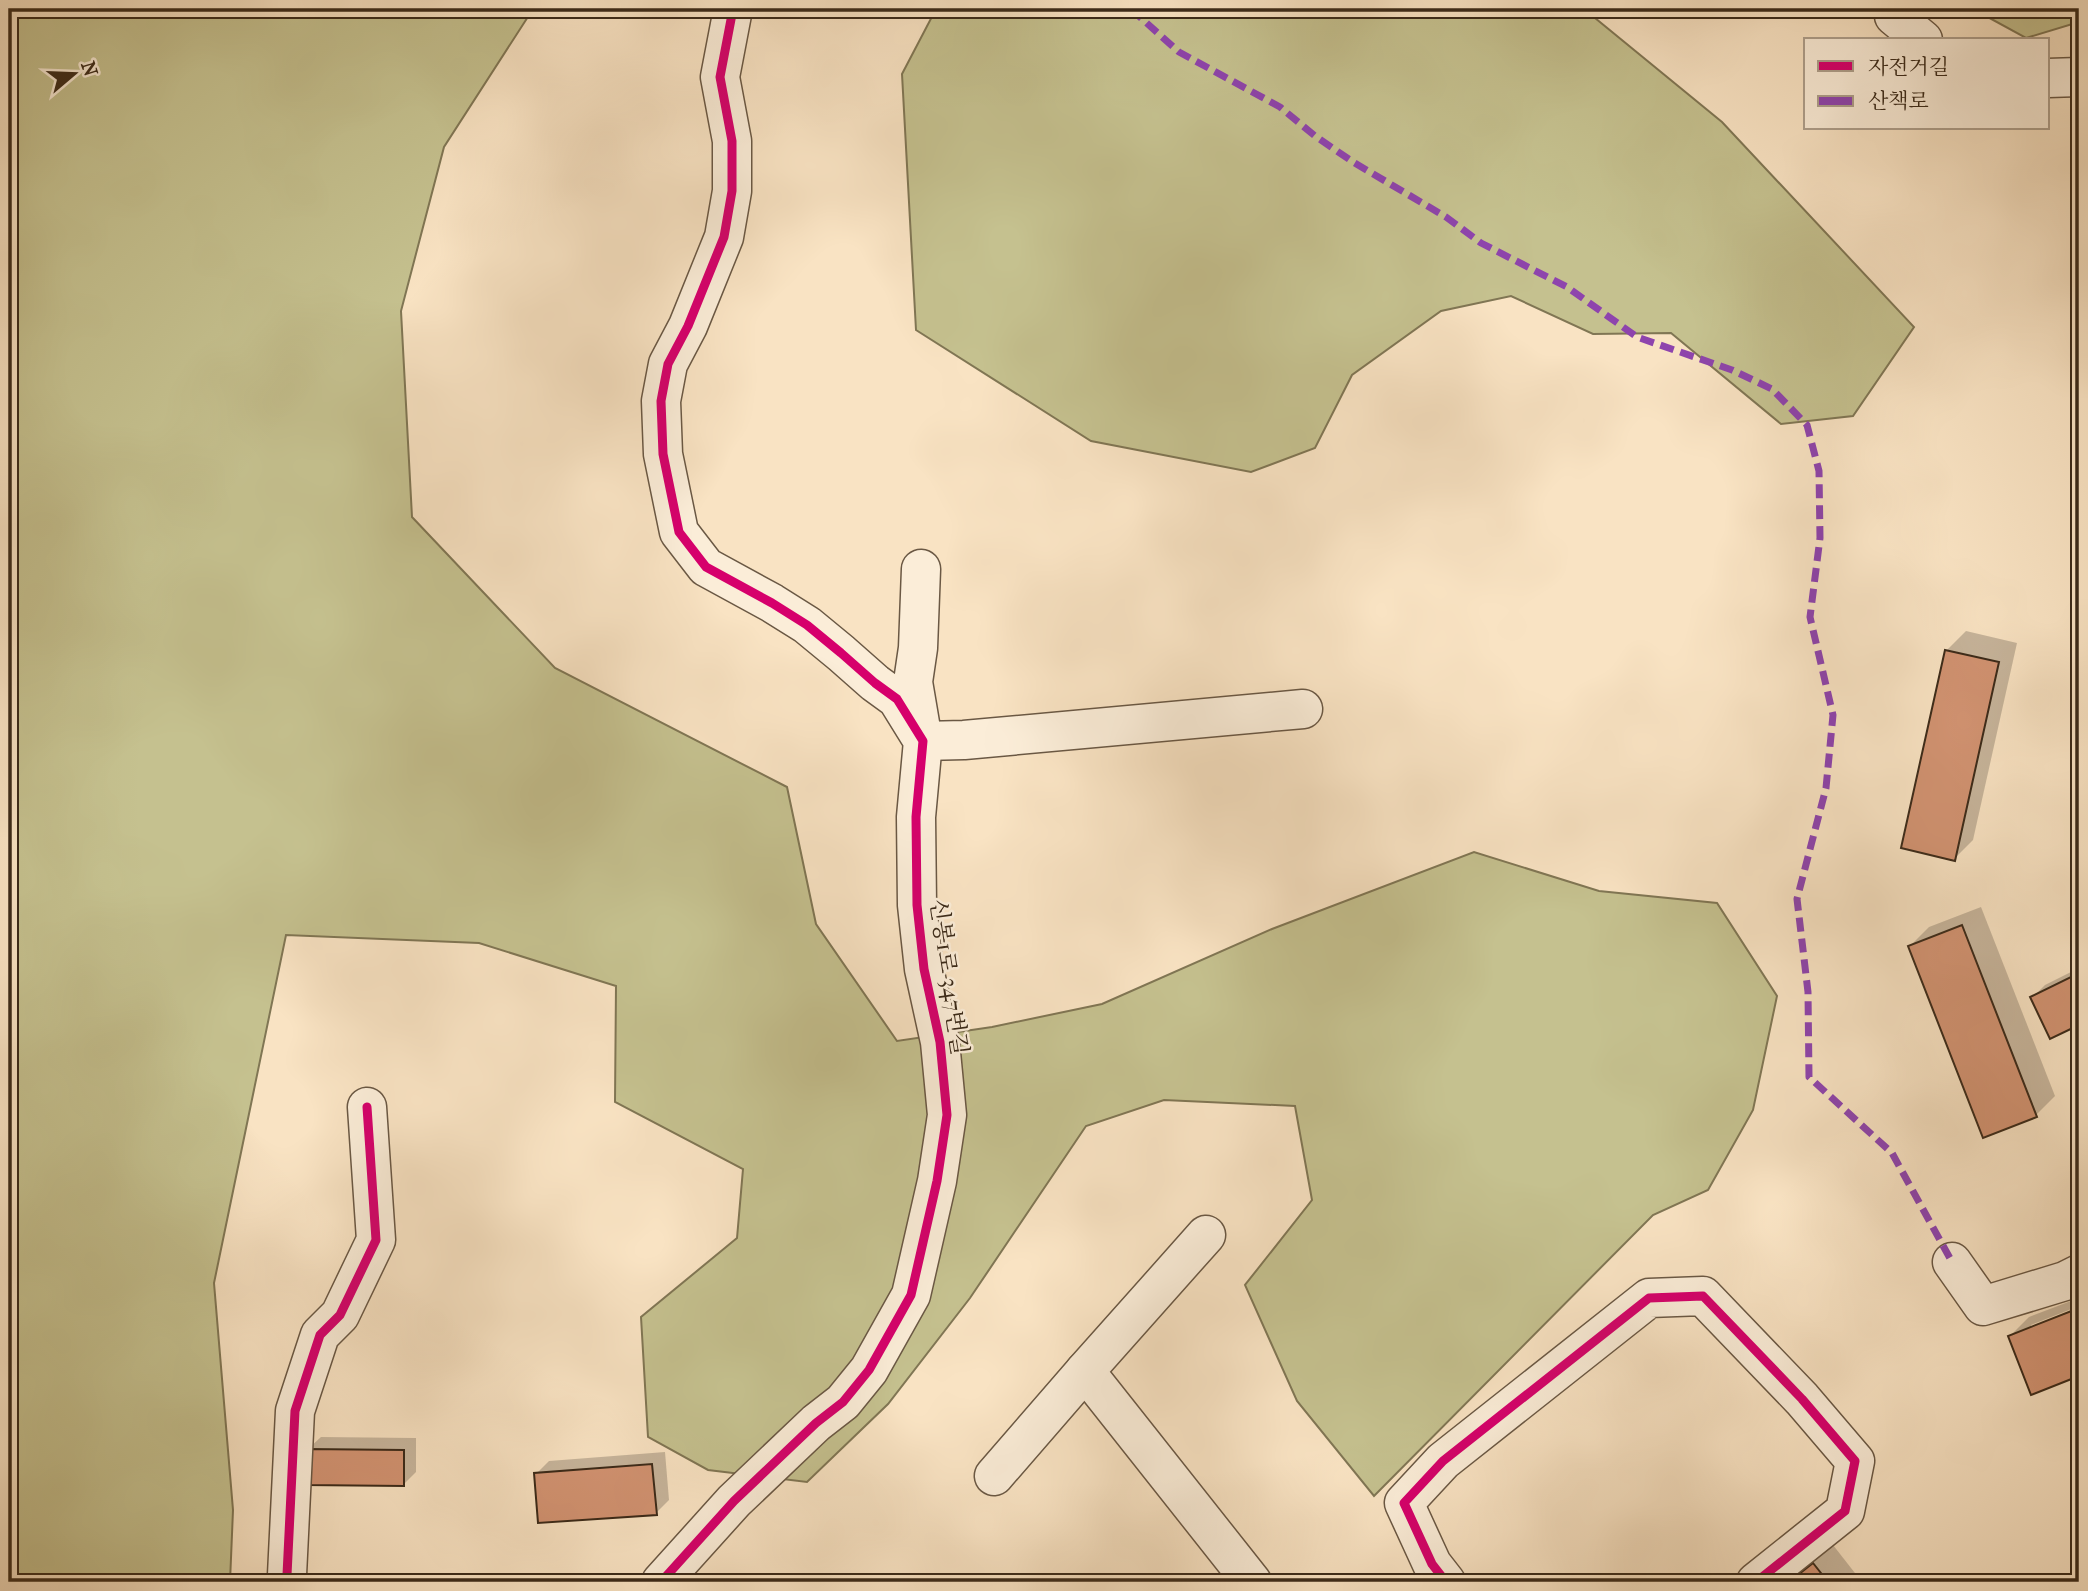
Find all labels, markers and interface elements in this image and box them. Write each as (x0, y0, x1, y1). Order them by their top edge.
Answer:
north arrow (38, 38, 108, 108)
legend (1804, 38, 2050, 130)
text: 자전거길 (1868, 55, 1949, 79)
text: N (76, 58, 102, 80)
text: 산책로 (1868, 89, 1929, 113)
street label: 신봉1로 347번길 (925, 897, 973, 1057)

